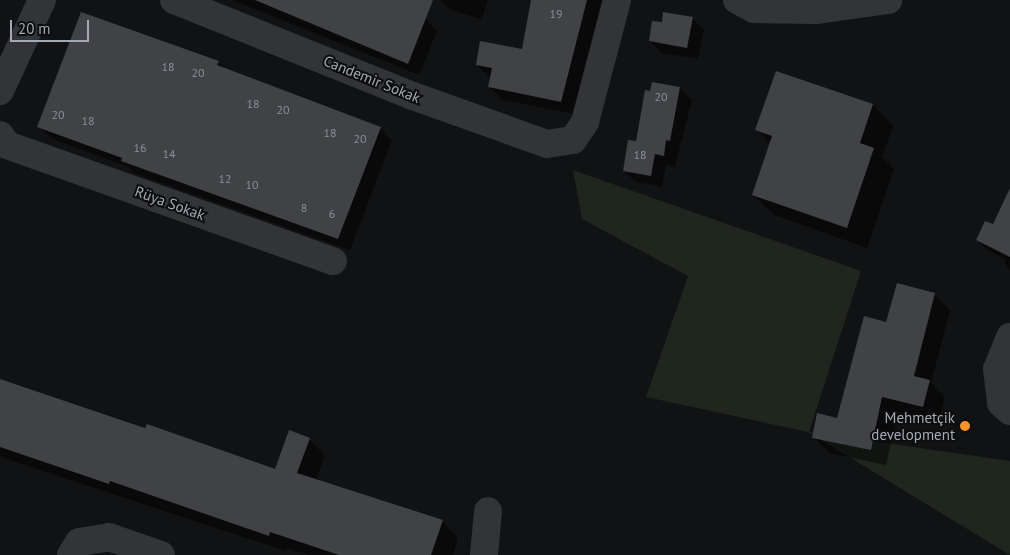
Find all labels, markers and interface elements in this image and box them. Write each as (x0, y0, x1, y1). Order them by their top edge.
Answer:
house number: 19 (549, 7, 563, 21)
scale bar (12, 10, 91, 42)
text: 20 m (18, 19, 51, 38)
street label: Candemir Sokak (321, 51, 423, 107)
house number: 18 (161, 60, 175, 74)
house number: 20 (191, 66, 205, 80)
house number: 20 (654, 90, 668, 104)
house number: 18 (246, 97, 260, 111)
house number: 20 (276, 103, 290, 117)
house number: 20 (51, 108, 65, 122)
house number: 18 (81, 114, 95, 128)
house number: 18 (323, 126, 337, 140)
house number: 20 (353, 132, 367, 146)
house number: 16 (133, 141, 147, 155)
house number: 14 (162, 147, 176, 161)
house number: 18 (633, 148, 647, 162)
house number: 12 (218, 172, 232, 186)
house number: 10 (245, 178, 259, 192)
street label: Rüya Sokak (133, 182, 207, 224)
house number: 8 (301, 201, 307, 215)
house number: 6 (329, 207, 335, 221)
place label: Mehmetçik development (871, 408, 955, 443)
marker: Mehmetçik development (959, 420, 971, 432)

